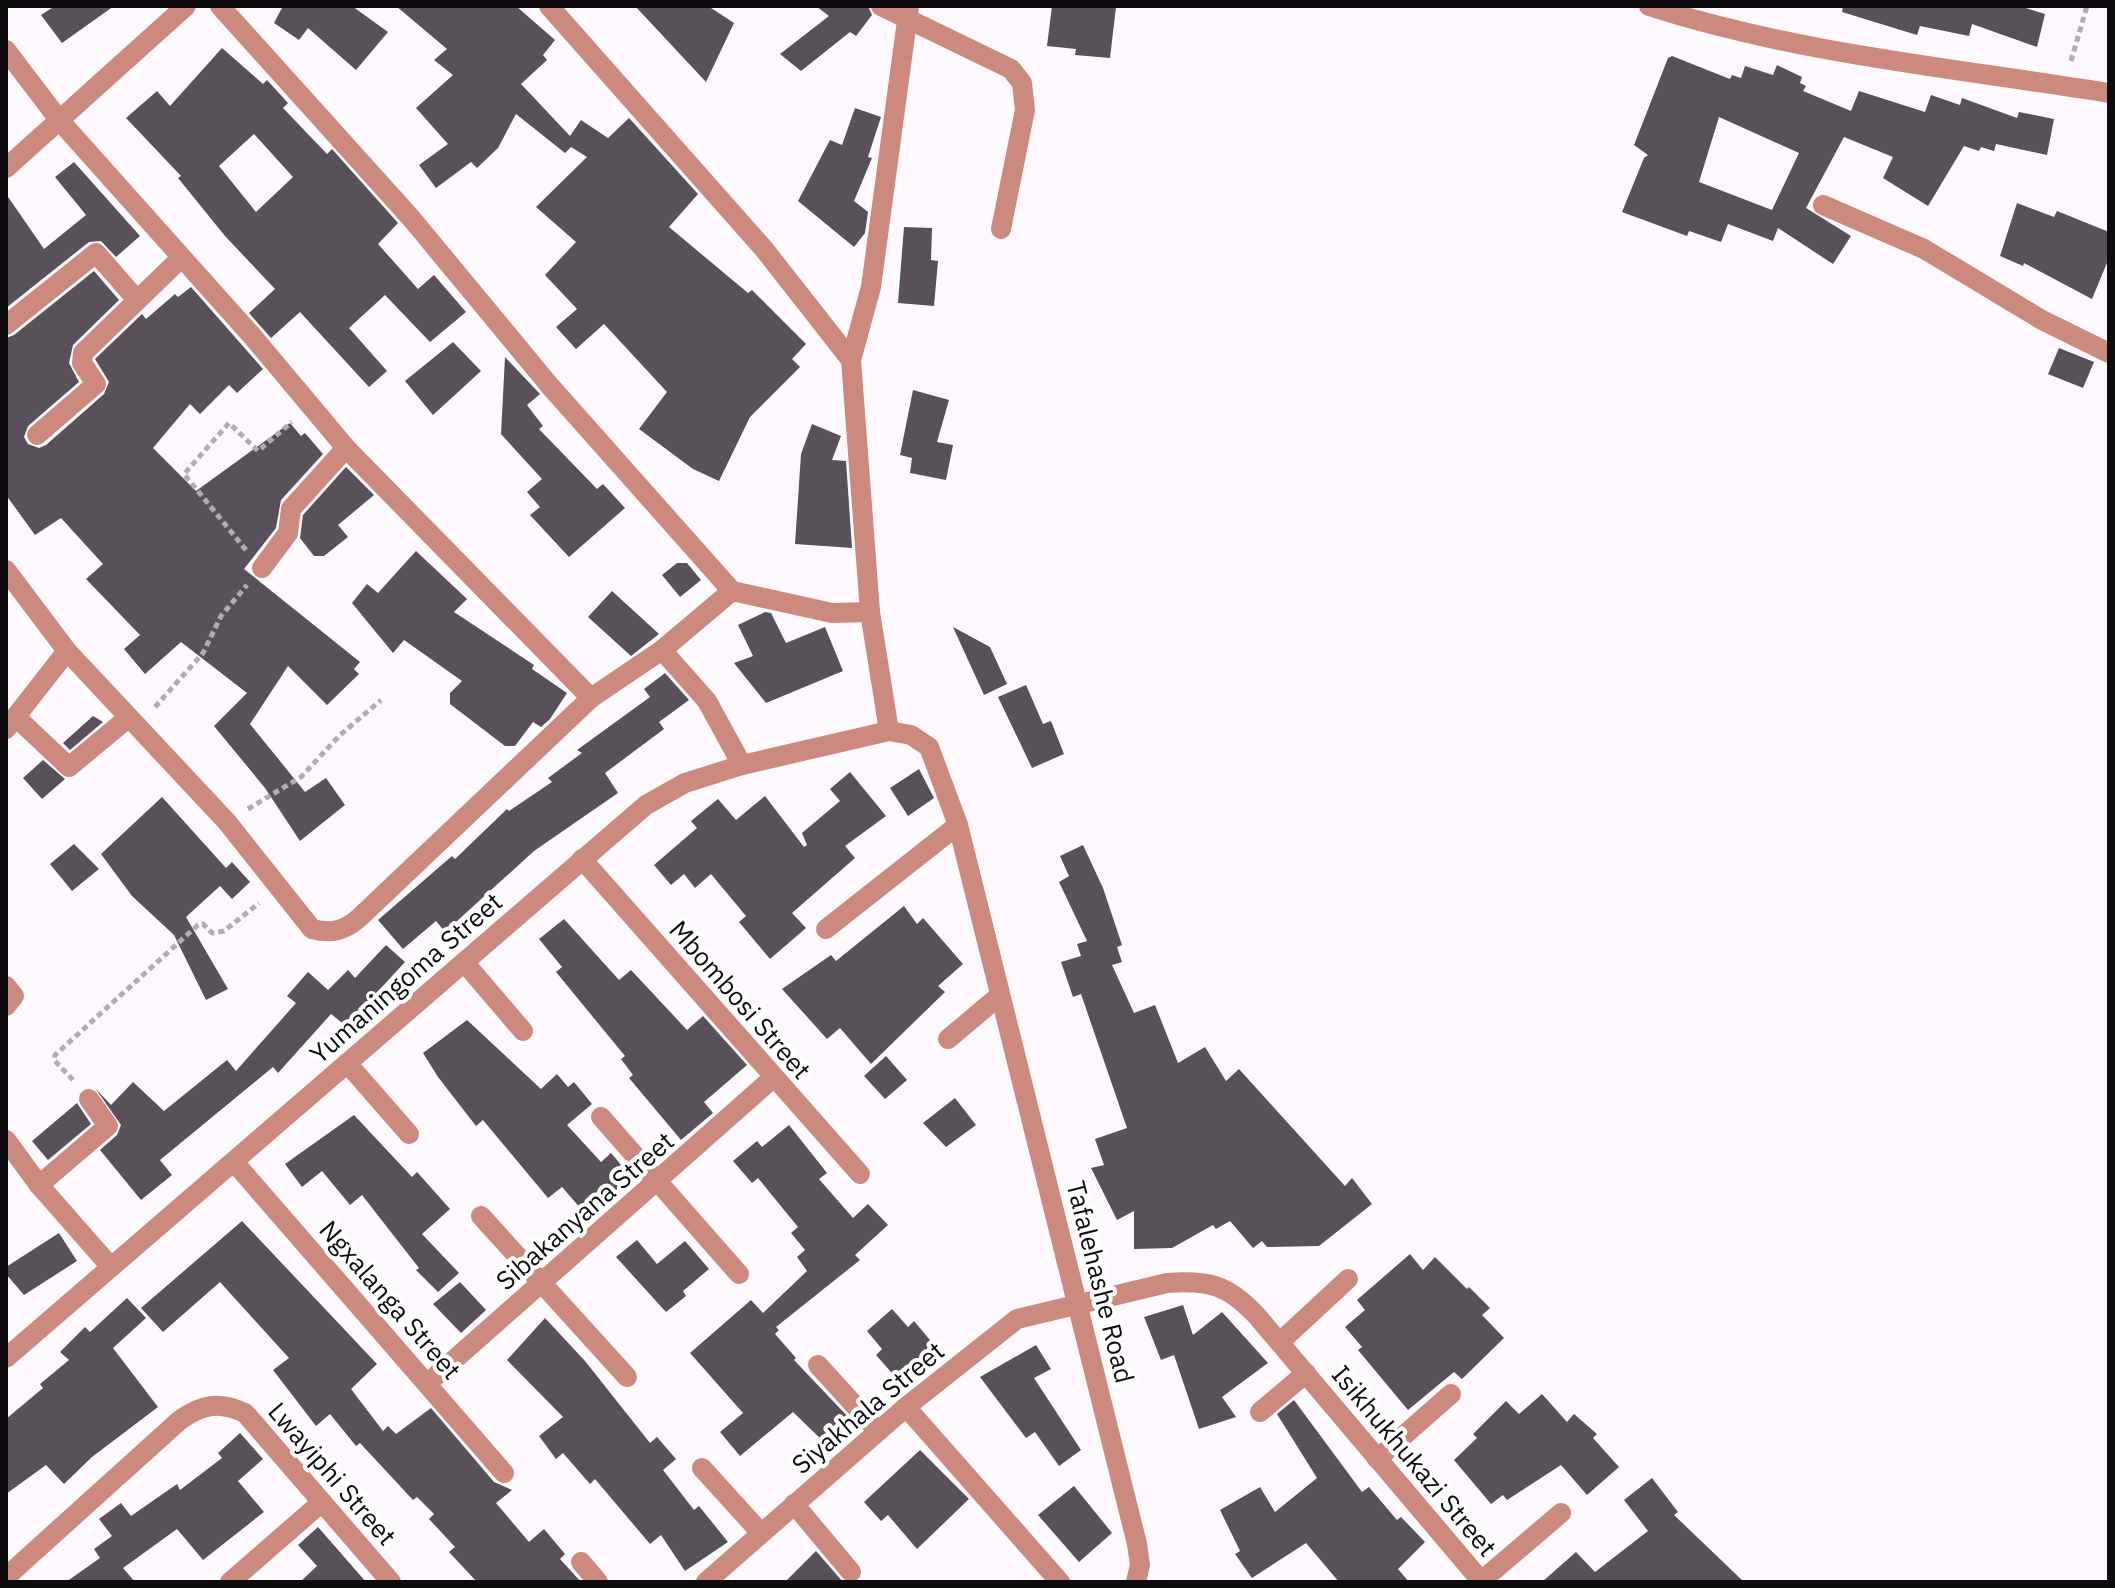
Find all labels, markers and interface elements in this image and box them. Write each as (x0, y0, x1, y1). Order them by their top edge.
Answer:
street label: Yumaningoma Street (302, 884, 509, 1070)
street label: Mbombosi Street (662, 913, 819, 1086)
street label: Sibakanyana Street (488, 1124, 680, 1297)
street label: Tafalehashe Road (1059, 1177, 1142, 1386)
street label: Ngxalanga Street (312, 1213, 469, 1386)
street label: Siyakhala Street (784, 1334, 951, 1481)
street label: Isikhukhukazi Street (1325, 1358, 1505, 1563)
street label: Lwayiphi Street (261, 1395, 404, 1552)

